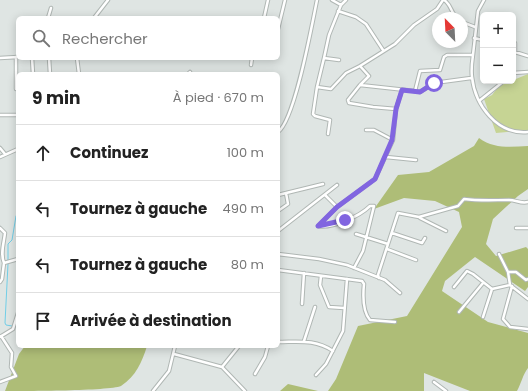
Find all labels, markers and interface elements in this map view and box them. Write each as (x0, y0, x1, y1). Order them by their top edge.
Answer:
north arrow (432, 12, 468, 48)
map controls (480, 12, 516, 84)
button: + (480, 12, 516, 48)
search box (16, 16, 280, 60)
icon: search (30, 27, 52, 49)
text: Rechercher (62, 28, 148, 49)
button: − (480, 48, 516, 84)
route start (425, 74, 443, 92)
text: 9 min (32, 86, 81, 110)
text: À pied · 670 m (173, 88, 264, 107)
icon: ahead (32, 142, 54, 164)
text: Continuez (70, 142, 149, 163)
text: 100 m (227, 143, 264, 162)
icon: left (32, 198, 54, 220)
text: Tournez à gauche (70, 198, 207, 219)
text: 490 m (223, 199, 264, 218)
route end (336, 211, 354, 229)
icon: left (32, 254, 54, 276)
text: Tournez à gauche (70, 254, 207, 275)
text: 80 m (231, 255, 264, 274)
icon: arrive (32, 310, 54, 332)
text: Arrivée à destination (70, 310, 232, 331)

